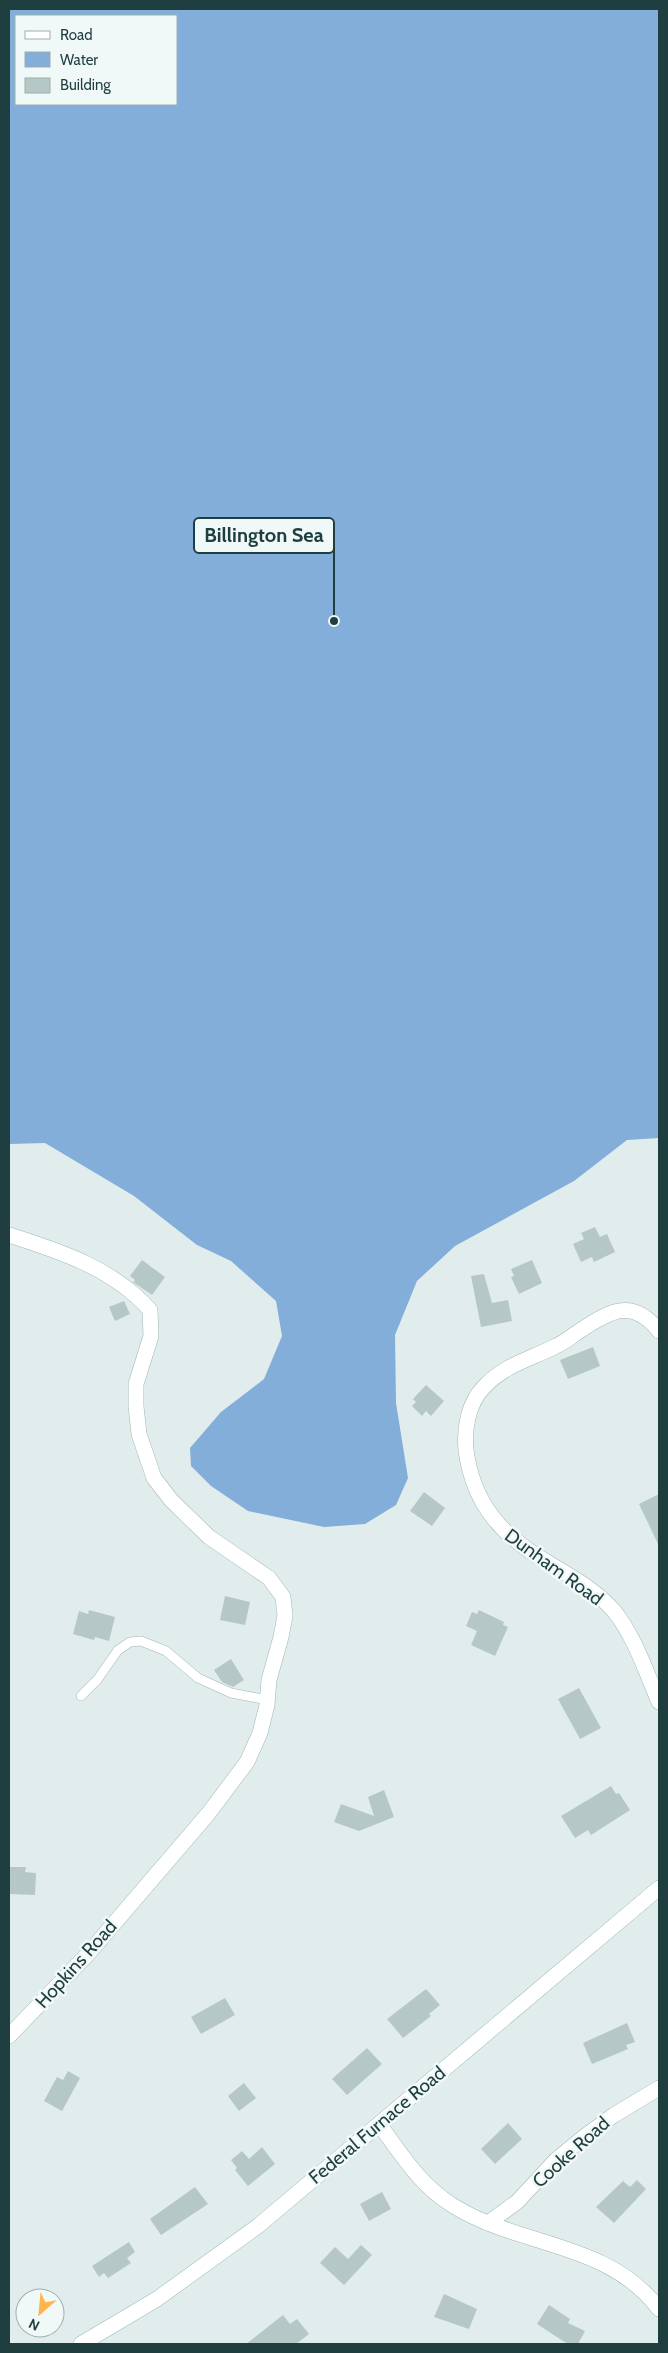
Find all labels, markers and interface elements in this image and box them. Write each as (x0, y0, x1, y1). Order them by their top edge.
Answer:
legend (15, 15, 178, 105)
text: Road (60, 26, 93, 44)
text: Water (60, 51, 98, 69)
text: Building (60, 76, 111, 94)
callout: Billington Sea (194, 518, 334, 553)
text: Billington Sea (204, 523, 324, 547)
street label: Dunham Road (500, 1524, 608, 1610)
street label: Hopkins Road (30, 1915, 122, 2013)
street label: Federal Furnace Road (304, 2061, 450, 2189)
street label: Cooke Road (528, 2111, 614, 2193)
north arrow (15, 2288, 65, 2338)
text: N (26, 2314, 43, 2335)

